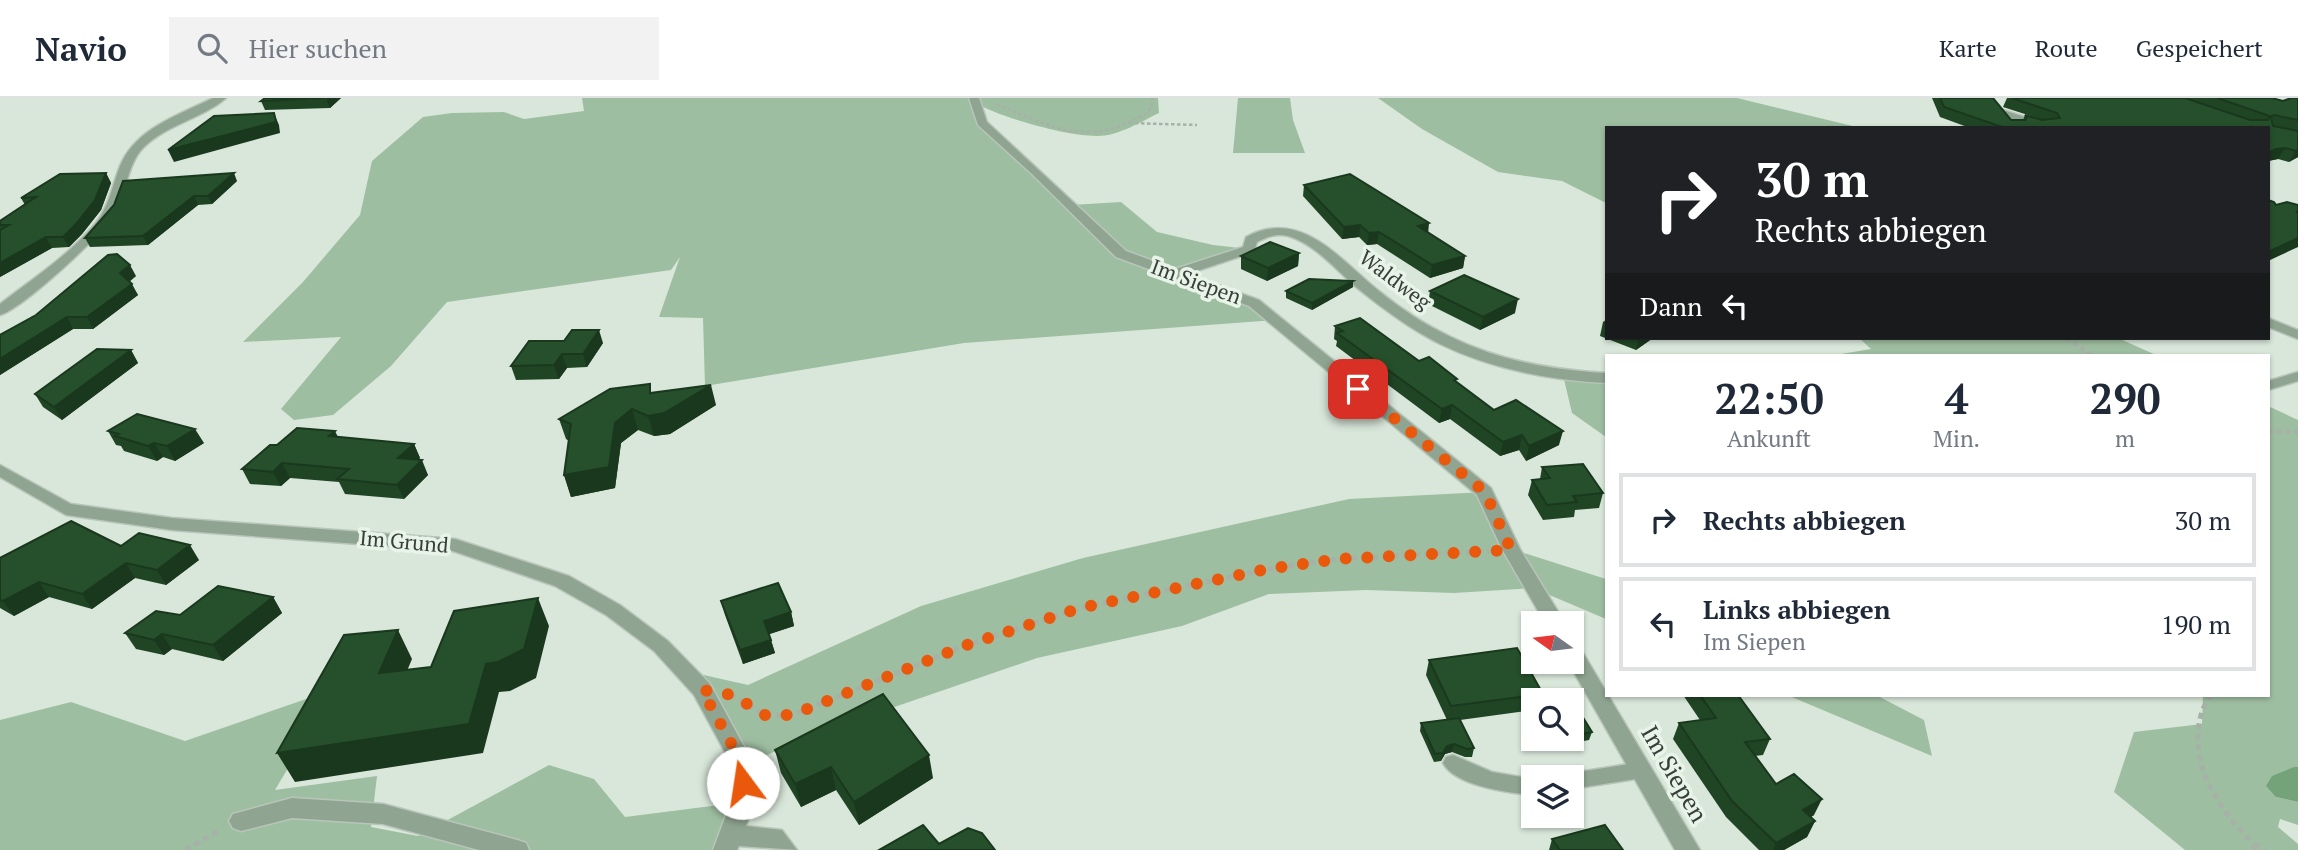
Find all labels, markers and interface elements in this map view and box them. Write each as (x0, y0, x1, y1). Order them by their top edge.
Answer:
search box (169, 17, 659, 80)
text: Navio (35, 27, 127, 70)
icon: search (193, 29, 231, 67)
text: Hier suchen (249, 31, 387, 65)
text: Karte (1939, 32, 1997, 64)
text: Route (2035, 32, 2098, 64)
text: Gespeichert (2136, 32, 2263, 64)
text: 30 m (1755, 146, 1869, 211)
icon: right (1640, 154, 1731, 245)
text: Rechts abbiegen (1755, 209, 1987, 251)
street label: Waldweg (1354, 243, 1438, 316)
street label: Im Siepen (1148, 252, 1246, 310)
icon: left (1716, 287, 1754, 325)
text: Dann (1640, 289, 1702, 323)
pin (1328, 359, 1388, 419)
icon: arrive (1339, 370, 1377, 408)
text: 22:50 (1714, 370, 1824, 426)
text: 4 (1945, 370, 1968, 426)
text: 290 (2089, 370, 2161, 426)
text: Ankunft (1727, 423, 1811, 454)
text: Min. (1933, 423, 1980, 454)
text: m (2115, 423, 2135, 454)
icon: right (1644, 501, 1682, 539)
text: Rechts abbiegen (1703, 503, 1906, 537)
text: 30 m (2175, 503, 2231, 537)
street label: Im Grund (358, 523, 450, 559)
text: Links abbiegen (1703, 592, 1891, 626)
icon: left (1644, 605, 1682, 643)
text: 190 m (2161, 607, 2231, 641)
north arrow (1521, 611, 1584, 674)
map controls (1521, 611, 1584, 828)
text: Im Siepen (1703, 626, 1806, 657)
button: search (1521, 688, 1584, 751)
street label: Im Siepen (1634, 719, 1715, 828)
position arrow (706, 746, 780, 820)
button: layers (1521, 765, 1584, 828)

